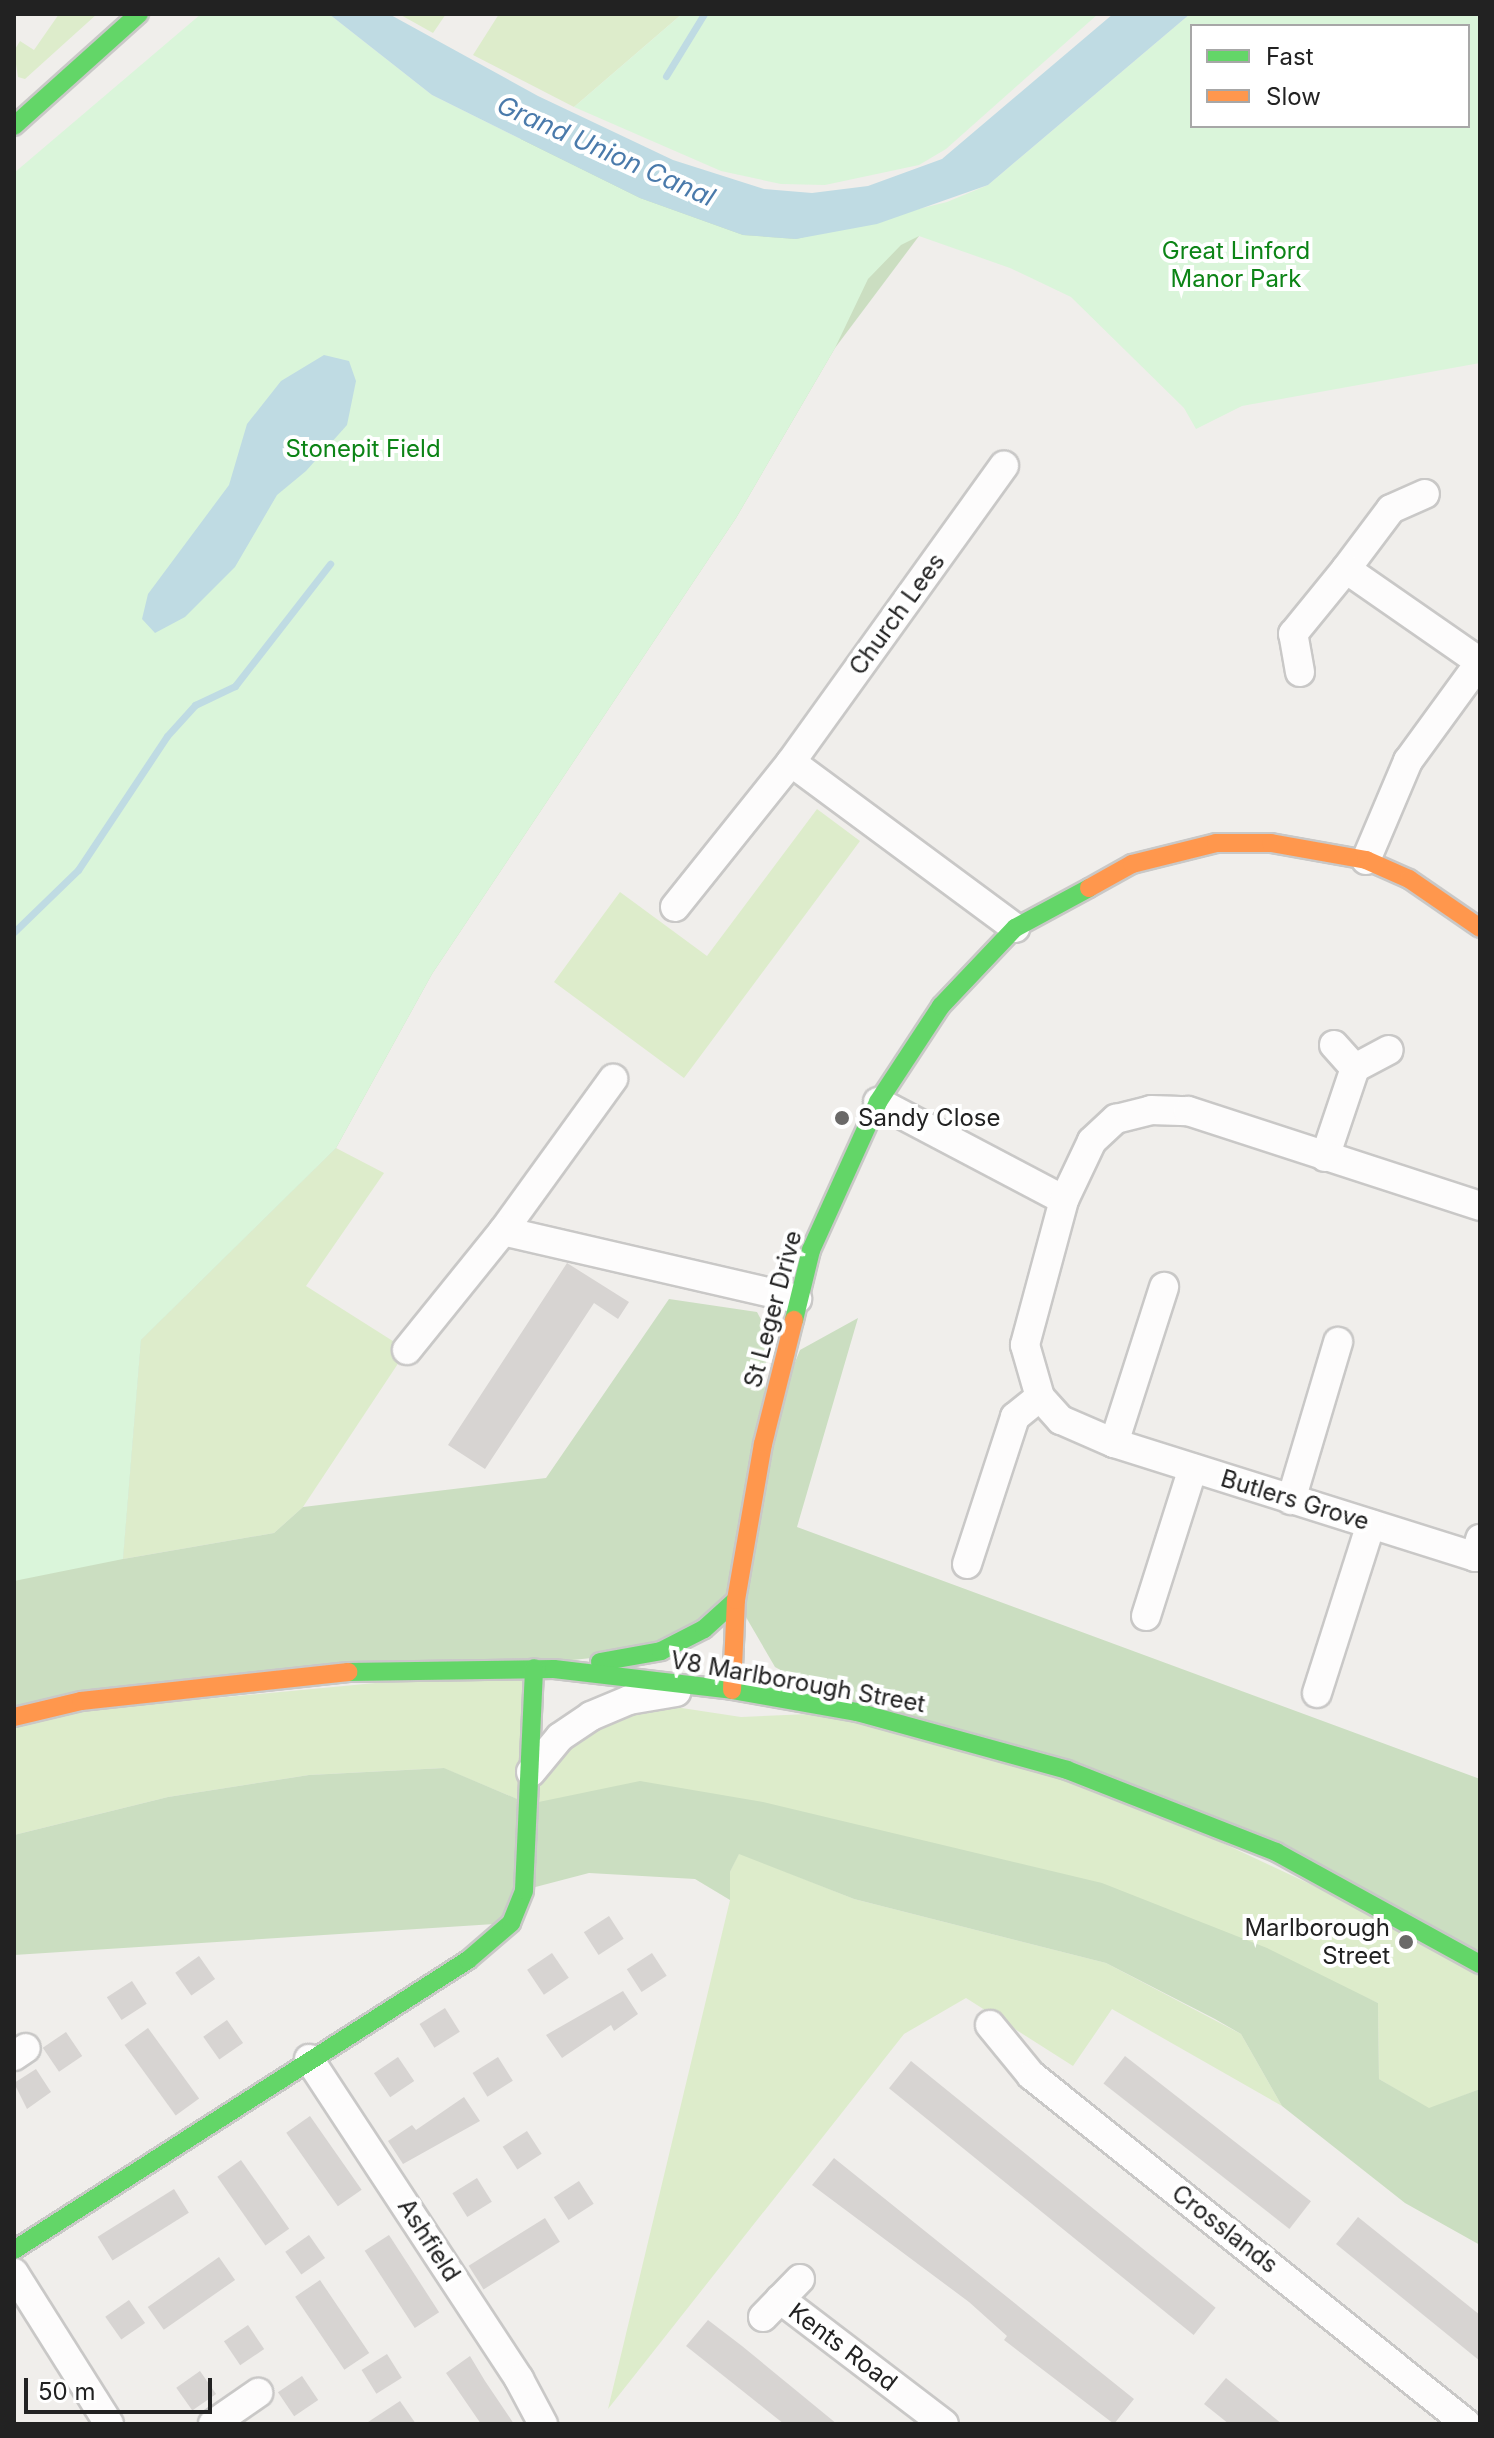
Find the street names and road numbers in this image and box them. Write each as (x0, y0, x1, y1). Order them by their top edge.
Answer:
street label: Church Lees (843, 548, 951, 680)
street label: St Leger Drive (738, 1227, 808, 1391)
street label: Butlers Grove (1217, 1464, 1373, 1536)
street label: V8 Marlborough Street (668, 1645, 928, 1719)
street label: Crosslands (1166, 2179, 1284, 2279)
street label: Ashfield (392, 2193, 466, 2287)
street label: Kents Road (783, 2297, 903, 2397)

